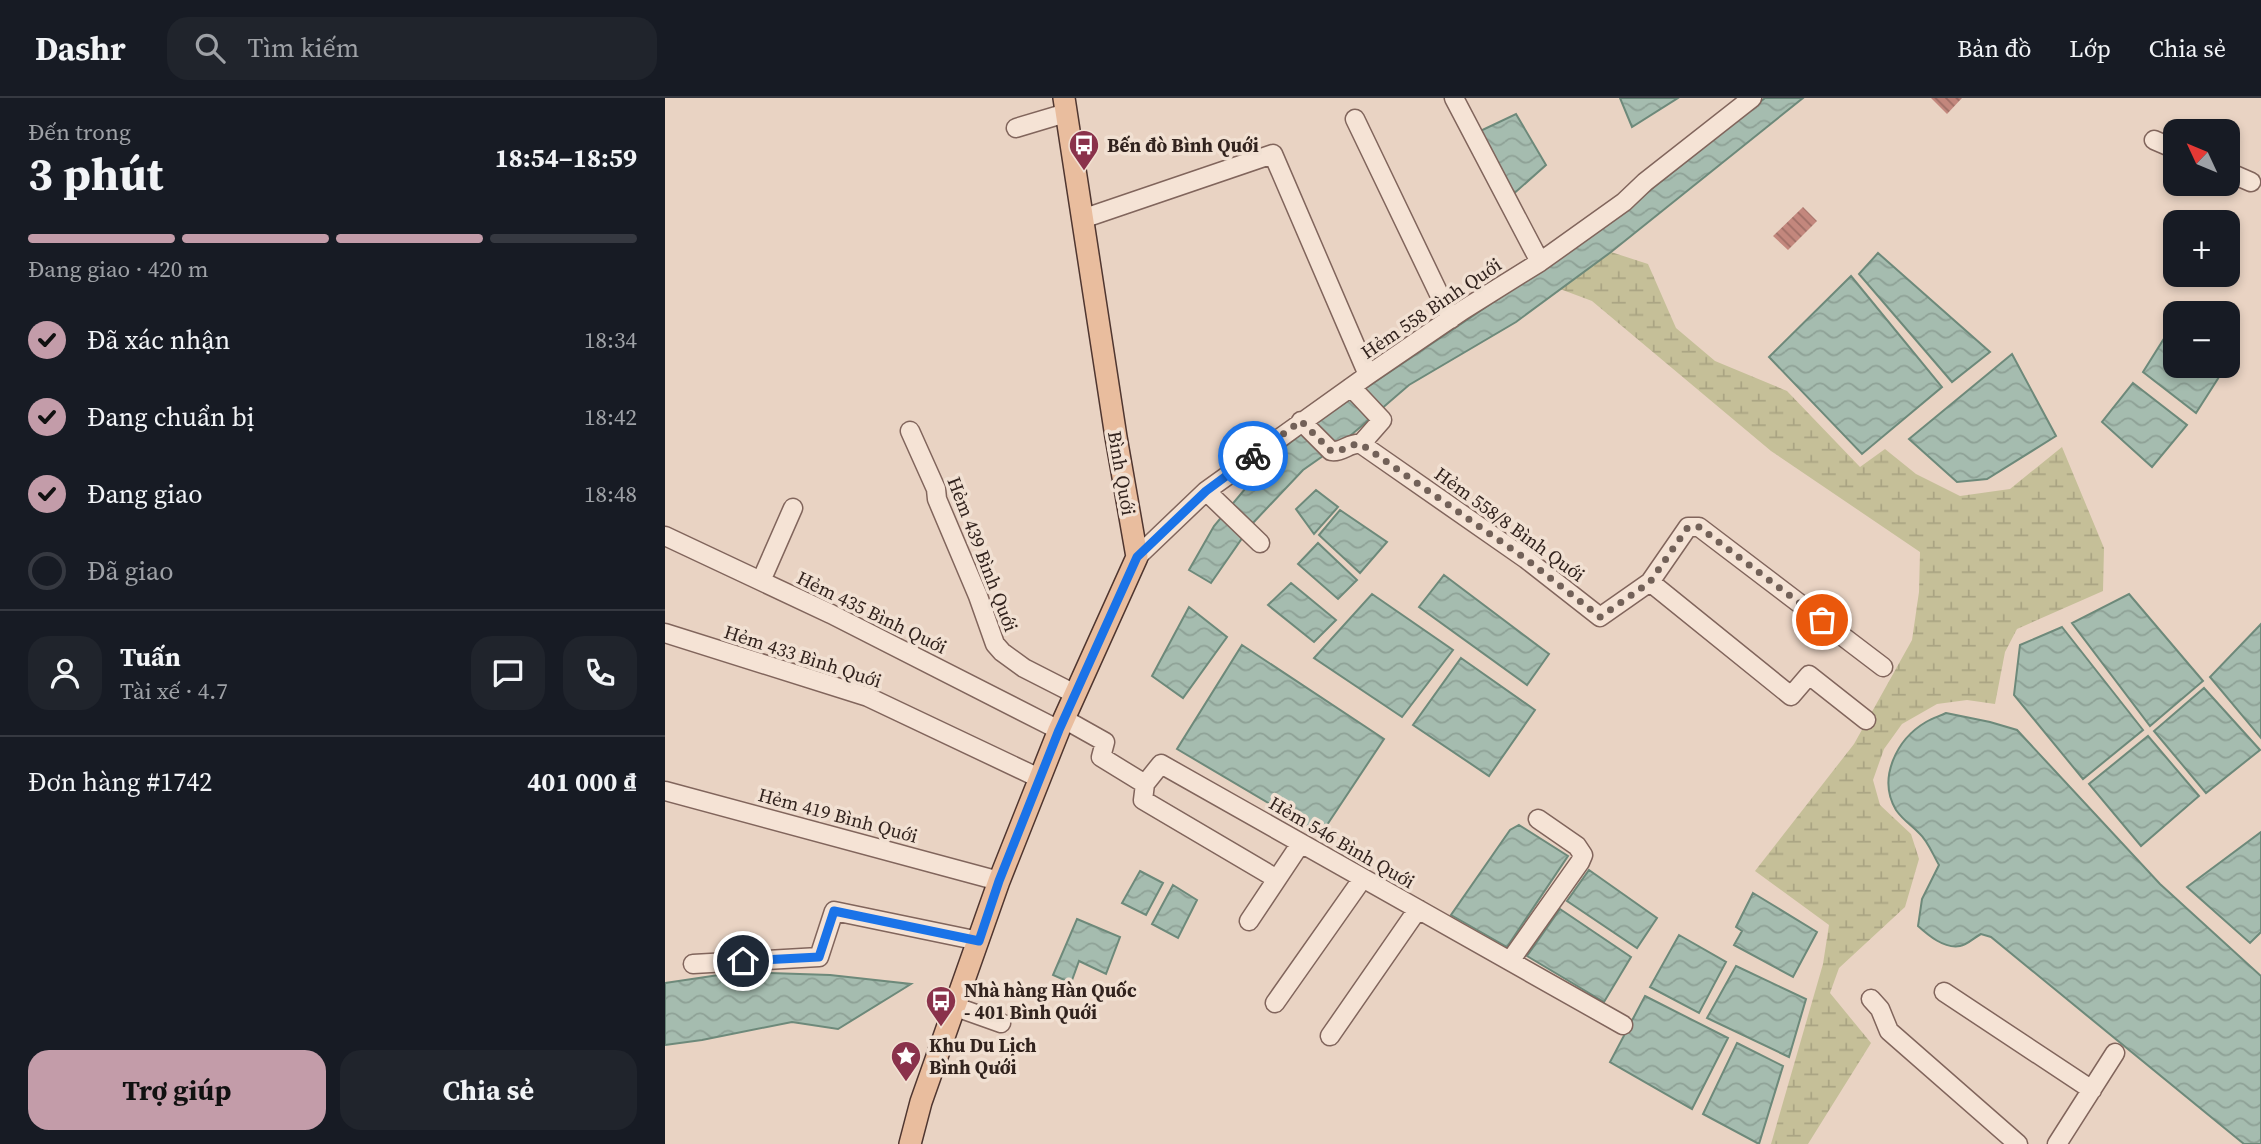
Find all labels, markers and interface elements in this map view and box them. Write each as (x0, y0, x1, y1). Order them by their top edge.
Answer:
search box (167, 17, 657, 80)
text: Dashr (35, 26, 125, 71)
icon: search (191, 29, 229, 67)
text: Tìm kiếm (247, 30, 359, 66)
text: Bản đồ (1957, 32, 2031, 65)
text: Lớp (2069, 32, 2111, 65)
text: Chia sẻ (2149, 32, 2226, 65)
text: Đến trong (28, 116, 131, 148)
north arrow (2163, 119, 2240, 196)
map controls (2163, 119, 2240, 378)
bus stop icon: Bến đò Bình Quới (1067, 128, 1101, 172)
place label: Bến đò Bình Quới (1107, 132, 1259, 158)
text: 18:54–18:59 (495, 140, 637, 176)
text: 3 phút (28, 142, 163, 205)
button: + (2163, 210, 2240, 287)
street label: Hẻm 558 Bình Quới (1356, 251, 1507, 365)
text: Đang giao · 420 m (28, 253, 208, 285)
button: − (2163, 301, 2240, 378)
icon: check (28, 321, 66, 359)
text: Đã xác nhận (87, 322, 230, 358)
text: 18:34 (584, 324, 637, 356)
icon: check (28, 398, 66, 436)
text: Đang chuẩn bị (87, 399, 255, 435)
text: 18:42 (584, 401, 637, 433)
courier (1218, 421, 1288, 491)
street label: Bình Quới (1102, 429, 1142, 518)
icon: bike (1234, 437, 1272, 475)
street label: Hẻm 558/8 Bình Quới (1430, 461, 1591, 588)
street label: Hẻm 439 Bình Quới (941, 473, 1025, 636)
icon: check (28, 475, 66, 513)
text: Đang giao (87, 476, 203, 512)
text: 18:48 (584, 478, 637, 510)
text: Đã giao (87, 553, 173, 589)
street label: Hẻm 435 Bình Quới (793, 564, 952, 660)
pin (1792, 590, 1852, 650)
icon: bag (1803, 601, 1841, 639)
street label: Hẻm 433 Bình Quới (721, 618, 885, 694)
button: person (28, 636, 102, 710)
button: chat (471, 636, 545, 710)
button: phone (563, 636, 637, 710)
text: Tuấn (120, 639, 181, 675)
text: Tài xế · 4.7 (120, 675, 228, 707)
text: Đơn hàng #1742 (28, 764, 212, 800)
text: 401 000 ₫ (527, 764, 637, 800)
street label: Hẻm 419 Bình Quới (755, 781, 921, 849)
street label: Hẻm 546 Bình Quới (1264, 790, 1420, 894)
pin (713, 931, 773, 991)
icon: home (724, 942, 762, 980)
place label: Nhà hàng Hàn Quốc - 401 Bình Quới (964, 977, 1137, 1025)
bus stop icon: Nhà hàng Hàn Quốc - 401 Bình Quới (924, 984, 958, 1028)
place label: Khu Du Lịch Bình Qưới (929, 1032, 1037, 1080)
place icon: Khu Du Lịch Bình Qưới (889, 1039, 923, 1083)
button: Trợ giúp (28, 1050, 326, 1130)
button: Chia sẻ (340, 1050, 637, 1130)

